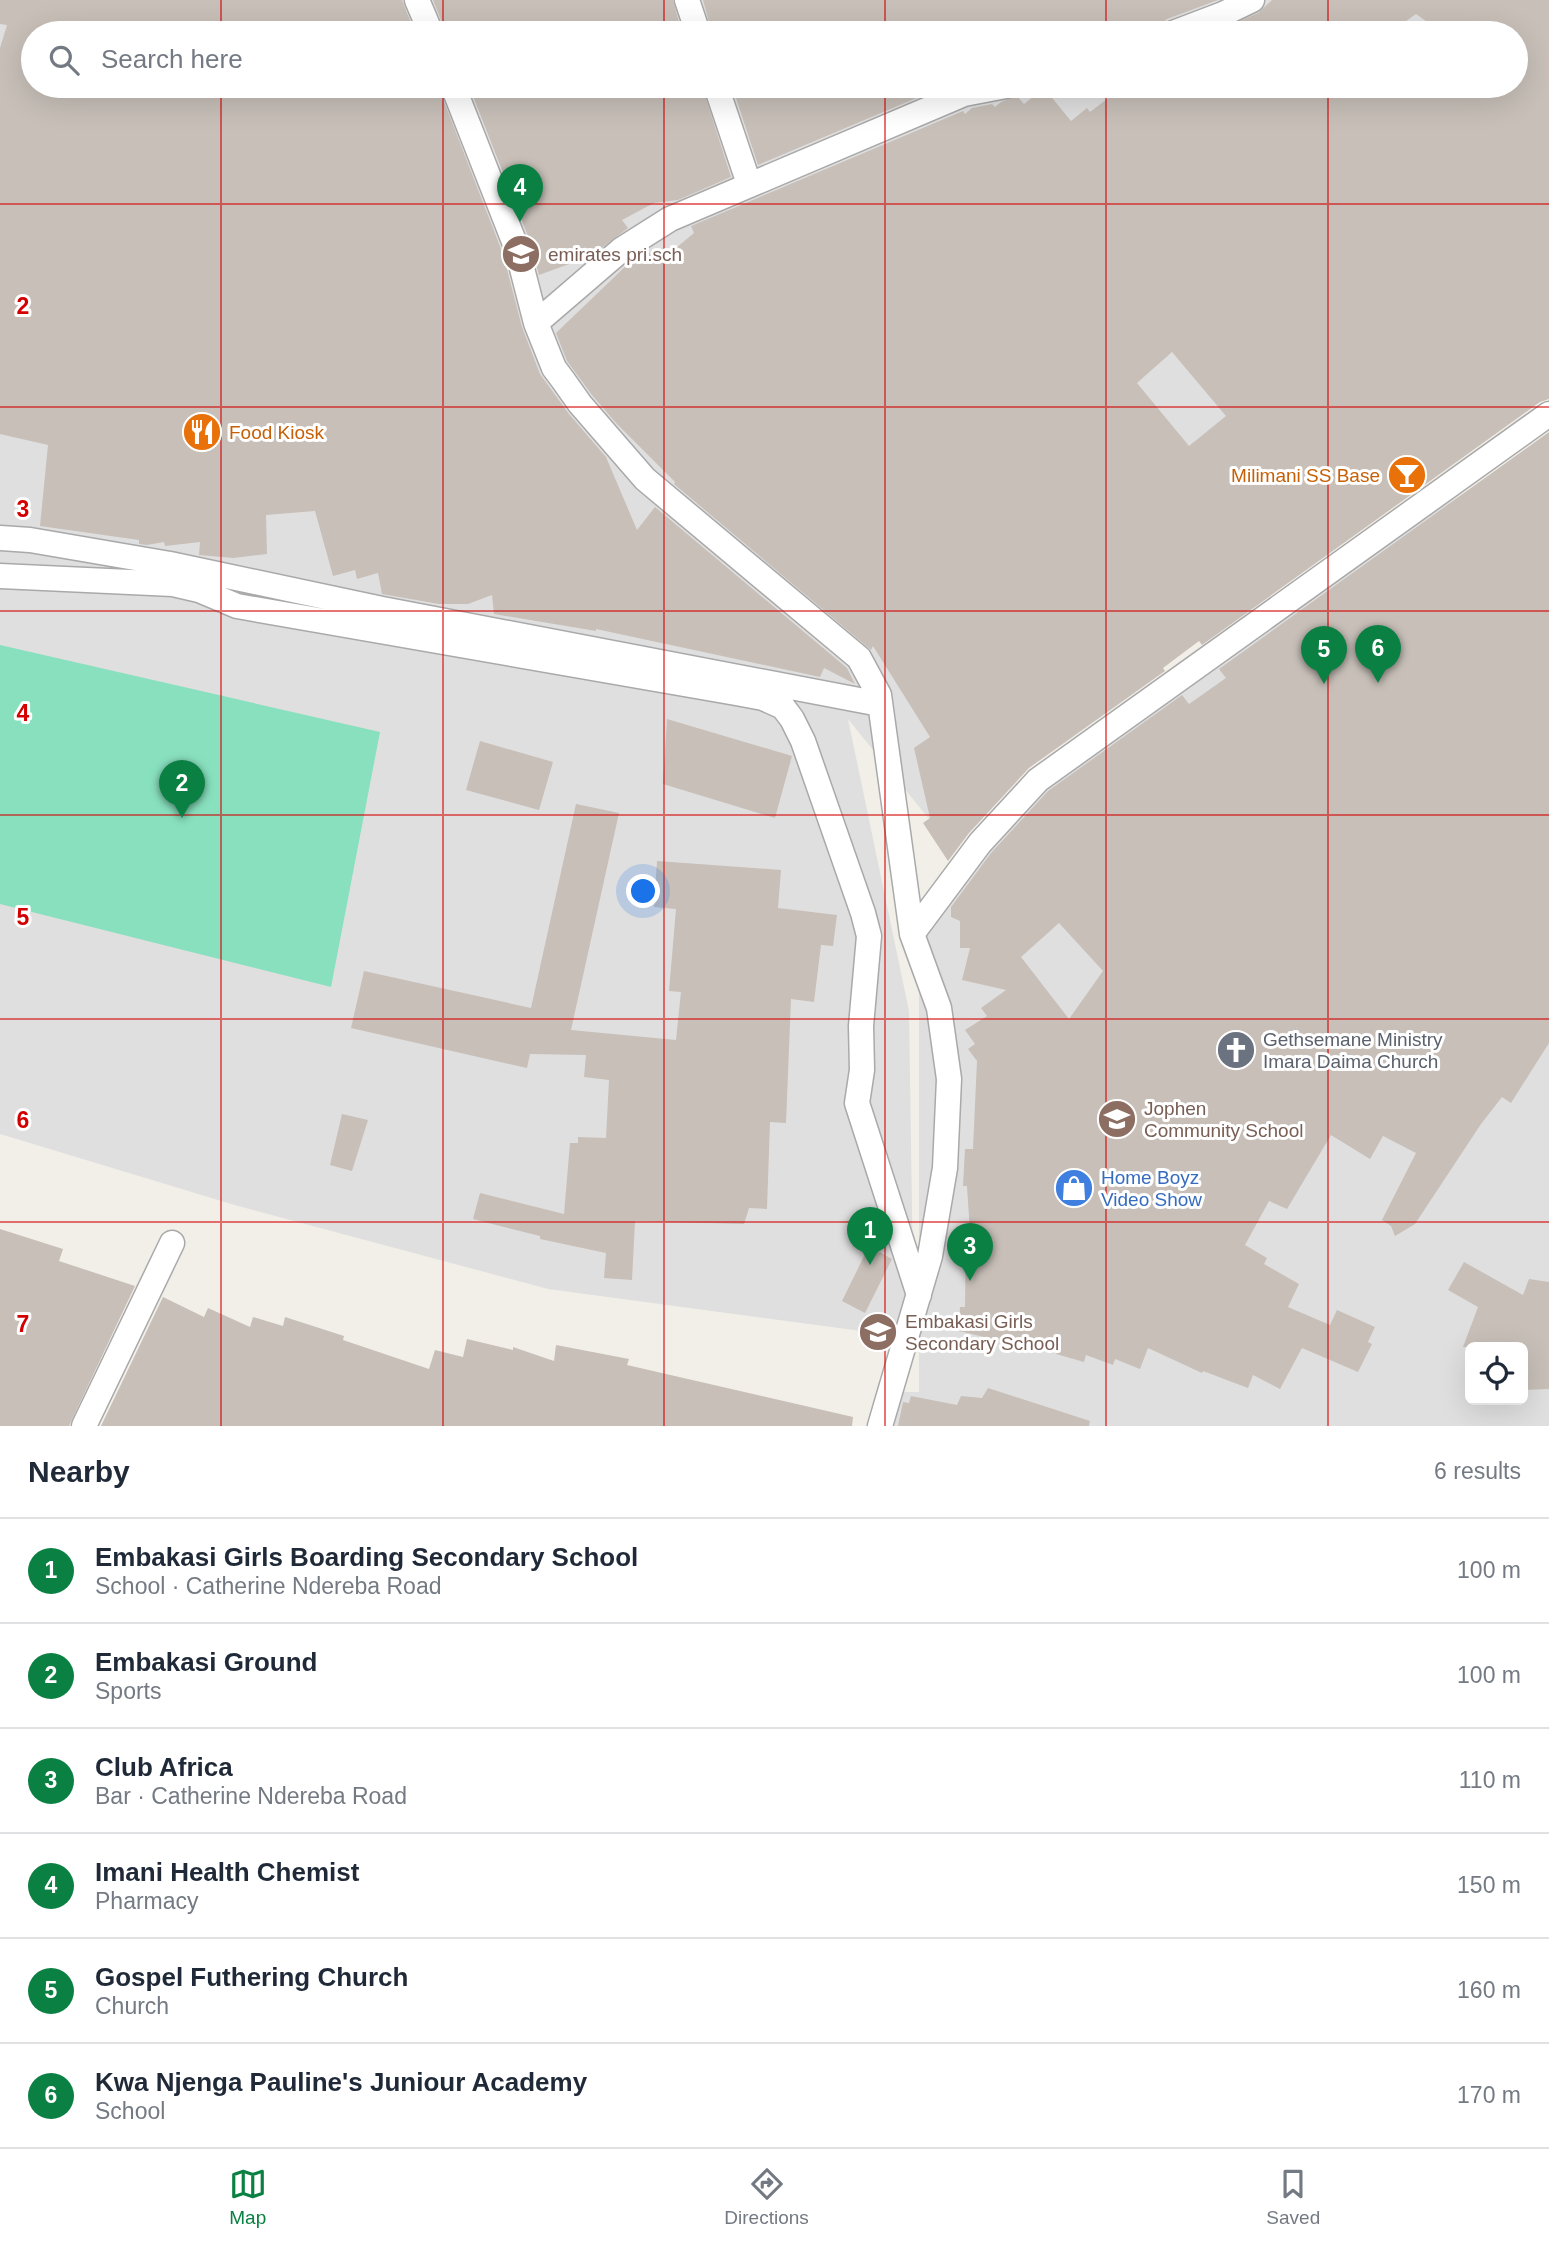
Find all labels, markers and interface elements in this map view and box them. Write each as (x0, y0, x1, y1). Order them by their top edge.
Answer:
search box (21, 21, 1528, 98)
icon: search (45, 41, 83, 79)
text: Search here (101, 44, 243, 74)
pin: 4 (497, 164, 543, 222)
school or university icon: emirates pri.sch (500, 233, 542, 275)
place label: emirates pri.sch (548, 244, 682, 265)
text: 2 (17, 293, 29, 319)
restaurant icon: Food Kiosk (181, 411, 223, 453)
place label: Food Kiosk (229, 422, 325, 443)
bar icon: Milimani SS Base (1386, 454, 1428, 496)
place label: Milimani SS Base (1231, 465, 1380, 486)
text: 3 (17, 496, 29, 522)
pin: 6 (1355, 625, 1401, 683)
pin: 5 (1301, 626, 1347, 684)
text: 4 (17, 700, 30, 726)
pin: 2 (159, 760, 205, 818)
your location (626, 874, 660, 908)
text: 5 (17, 904, 30, 930)
church icon: Gethsemane Ministry Imara Daima Church (1215, 1029, 1257, 1071)
place label: Gethsemane Ministry Imara Daima Church (1263, 1029, 1443, 1072)
school or university icon: Jophen Community School (1096, 1098, 1138, 1140)
place label: Jophen Community School (1144, 1098, 1303, 1141)
text: 6 (17, 1107, 29, 1133)
shop icon: Home Boyz Video Show (1053, 1167, 1095, 1209)
place label: Home Boyz Video Show (1101, 1167, 1202, 1210)
pin: 1 (847, 1207, 893, 1265)
pin: 3 (947, 1223, 993, 1281)
text: 7 (17, 1311, 29, 1337)
school or university icon: Embakasi Girls Secondary School (857, 1311, 899, 1353)
place label: Embakasi Girls Secondary School (905, 1311, 1059, 1354)
map controls (1465, 1342, 1528, 1405)
button: locate (1465, 1342, 1528, 1405)
text: Nearby (28, 1455, 130, 1488)
text: 6 results (1434, 1458, 1521, 1484)
text: Embakasi Girls Boarding Secondary School (95, 1542, 638, 1572)
text: 1 (45, 1557, 57, 1583)
text: 100 m (1457, 1557, 1521, 1583)
text: School · Catherine Ndereba Road (95, 1573, 441, 1599)
text: Embakasi Ground (95, 1647, 318, 1677)
text: 2 (45, 1662, 57, 1688)
text: 100 m (1457, 1662, 1521, 1688)
text: Sports (95, 1678, 161, 1704)
text: Club Africa (95, 1752, 233, 1782)
text: 3 (45, 1767, 57, 1793)
text: 110 m (1459, 1767, 1521, 1793)
text: Bar · Catherine Ndereba Road (95, 1783, 407, 1809)
text: Imani Health Chemist (95, 1857, 359, 1887)
text: 4 (45, 1872, 57, 1898)
text: 150 m (1457, 1872, 1521, 1898)
text: Pharmacy (95, 1888, 199, 1914)
text: Gospel Futhering Church (95, 1962, 408, 1992)
text: 5 (45, 1977, 57, 2003)
text: 160 m (1457, 1977, 1521, 2003)
text: Church (95, 1993, 169, 2019)
text: Kwa Njenga Pauline's Juniour Academy (95, 2067, 587, 2097)
text: 6 (45, 2082, 57, 2108)
text: 170 m (1457, 2082, 1521, 2108)
text: School (95, 2098, 165, 2124)
tab: Map (229, 2165, 267, 2229)
tab: Directions (724, 2165, 809, 2229)
tab: Saved (1266, 2165, 1320, 2229)

